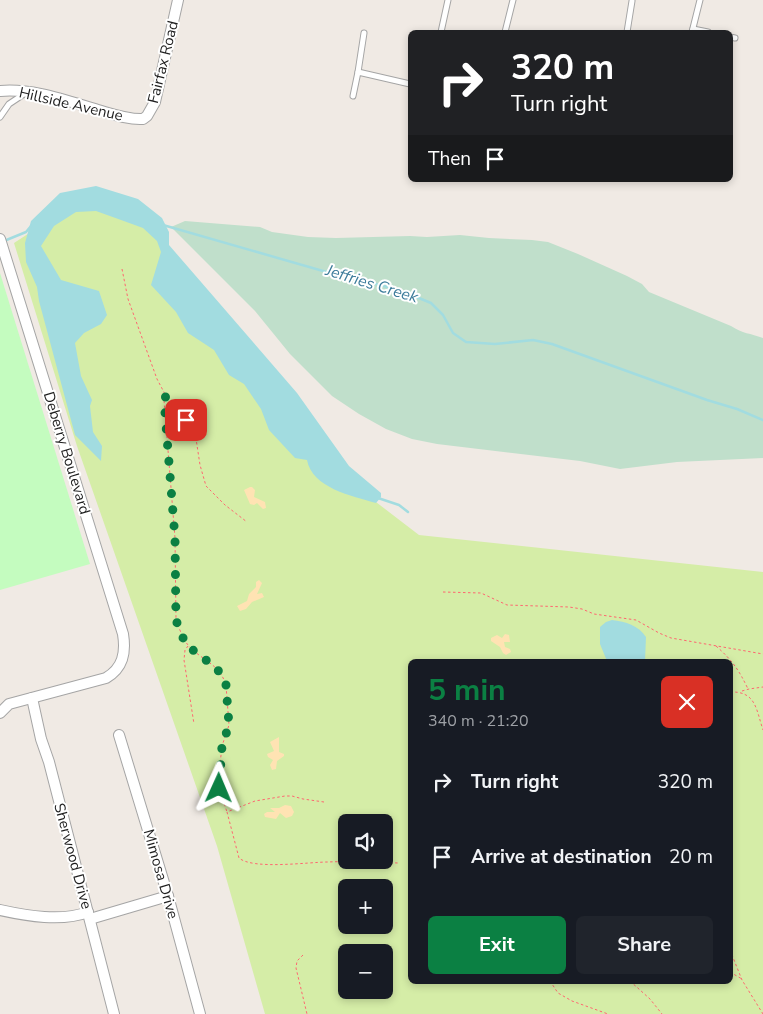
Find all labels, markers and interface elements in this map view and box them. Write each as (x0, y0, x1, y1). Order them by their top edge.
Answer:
street label: Fairfax Road (143, 19, 183, 105)
text: 320 m (511, 44, 614, 91)
icon: right (428, 50, 493, 115)
street label: Hillside Avenue (17, 82, 125, 126)
text: Turn right (511, 89, 607, 119)
icon: arrive (481, 145, 509, 173)
text: Then (428, 146, 471, 172)
water label: Jeffries Creek (322, 259, 422, 309)
street label: Deberry Boulevard (39, 389, 95, 517)
pin (165, 399, 207, 441)
icon: arrive (172, 406, 200, 434)
text: 5 min (428, 670, 506, 711)
button: close (661, 676, 713, 728)
text: 340 m · 21:20 (428, 710, 529, 732)
position arrow (192, 761, 244, 813)
icon: right (428, 768, 456, 796)
text: Turn right (471, 769, 558, 795)
text: 320 m (658, 769, 713, 795)
street label: Sherwood Drive (49, 801, 97, 911)
map controls (338, 814, 393, 999)
button: sound (338, 814, 393, 869)
street label: Mimosa Drive (139, 827, 183, 921)
icon: arrive (428, 843, 456, 871)
text: Arrive at destination (471, 844, 652, 870)
text: 20 m (669, 844, 713, 870)
button: + (338, 879, 393, 934)
button: Exit (428, 916, 566, 974)
button: Share (576, 916, 713, 974)
button: − (338, 944, 393, 999)

